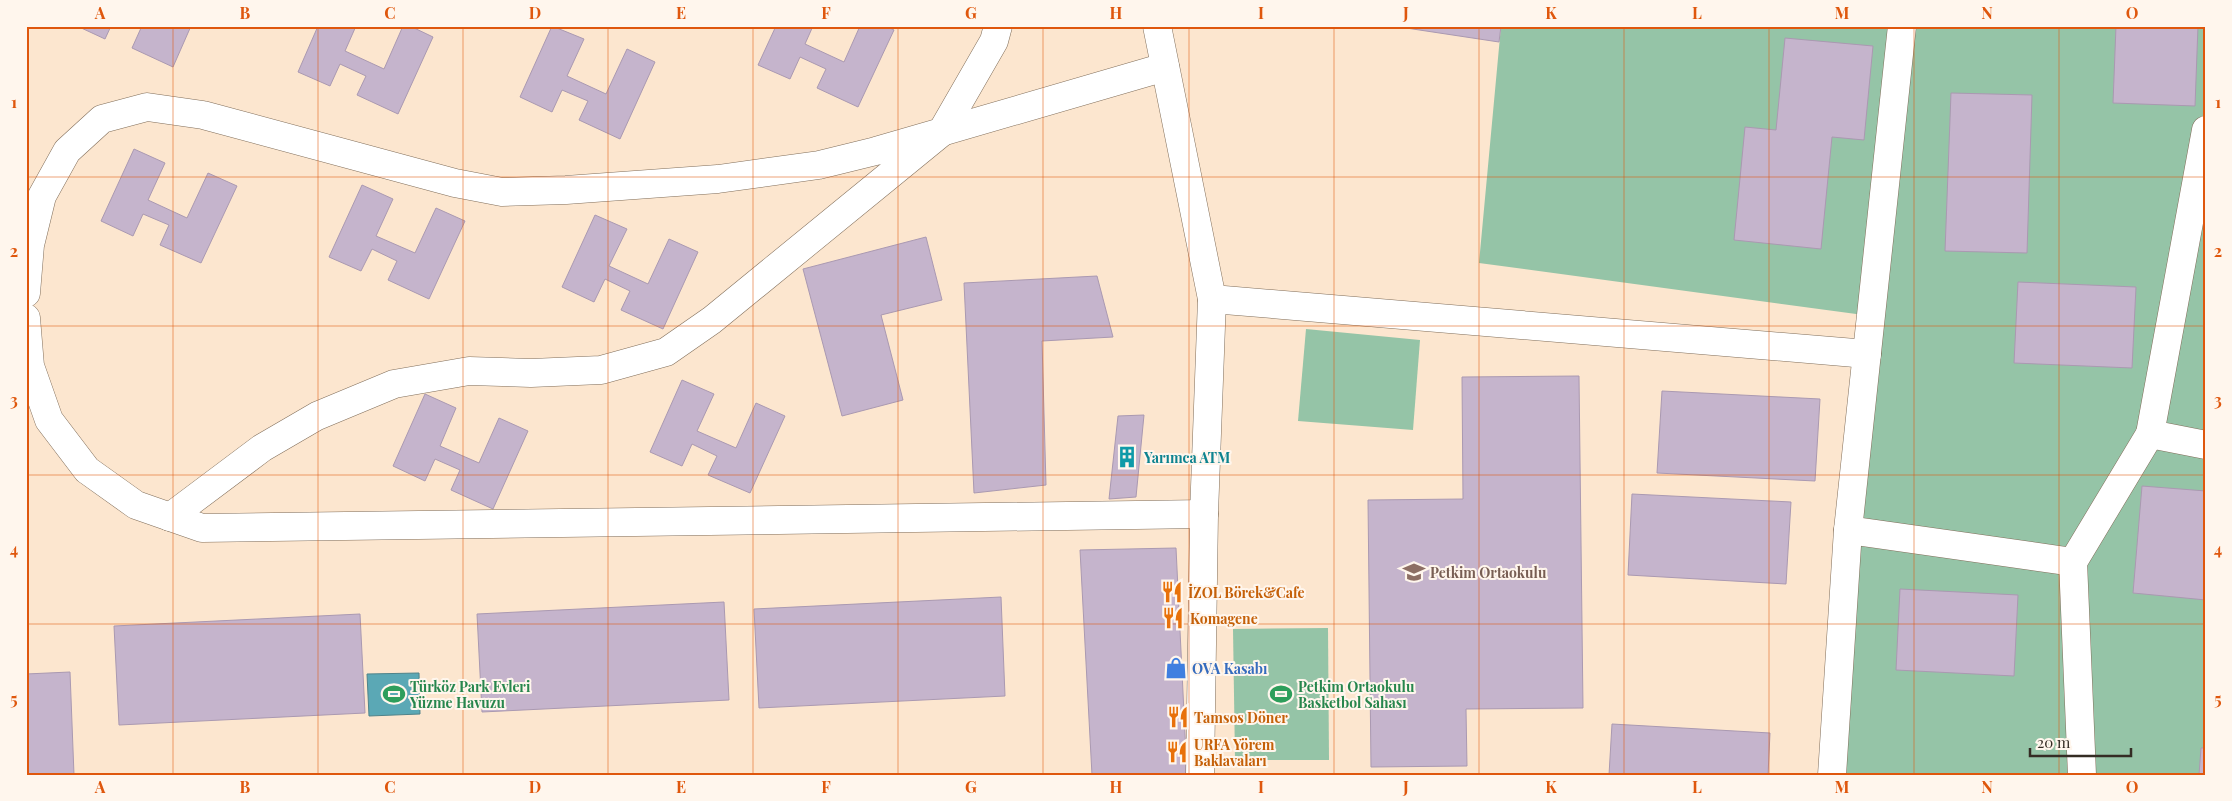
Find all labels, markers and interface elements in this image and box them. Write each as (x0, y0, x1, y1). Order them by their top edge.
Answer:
text: A (94, 2, 106, 23)
text: B (240, 2, 251, 23)
text: C (384, 2, 396, 23)
text: D (529, 2, 541, 23)
text: E (676, 2, 686, 23)
text: F (821, 2, 831, 23)
text: G (965, 2, 977, 23)
text: H (1110, 2, 1123, 23)
text: I (1258, 2, 1264, 23)
text: J (1402, 2, 1409, 23)
text: K (1545, 2, 1557, 23)
text: L (1692, 2, 1702, 23)
text: M (1835, 2, 1850, 23)
text: N (1981, 2, 1993, 23)
text: O (2126, 2, 2138, 23)
text: 1 (11, 91, 17, 112)
text: 1 (2215, 91, 2221, 112)
text: 2 (10, 240, 18, 261)
text: 2 (2214, 240, 2222, 261)
text: 3 (10, 389, 18, 410)
text: 3 (2214, 389, 2222, 410)
building icon: Yarımca ATM (1114, 444, 1140, 470)
place label: Yarımca ATM (1143, 448, 1230, 467)
text: 4 (10, 538, 18, 559)
text: 4 (2214, 538, 2222, 559)
school or university icon: Petkim Ortaokulu (1401, 559, 1427, 585)
place label: Petkim Ortaokulu (1430, 563, 1547, 582)
restaurant icon: İZOL Börek&Cafe (1159, 579, 1185, 605)
place label: İZOL Börek&Cafe (1188, 583, 1305, 602)
restaurant icon: Komagene (1160, 605, 1186, 631)
place label: Komagene (1190, 609, 1258, 628)
shop icon: OVA Kasabı (1163, 655, 1189, 681)
place label: OVA Kasabı (1192, 659, 1268, 678)
place label: Türköz Park Evleri Yüzme Havuzu (409, 677, 531, 712)
place label: Petkim Ortaokulu Basketbol Sahası (1298, 677, 1415, 712)
sports icon: Türköz Park Evleri Yüzme Havuzu (381, 681, 407, 707)
sports icon: Petkim Ortaokulu Basketbol Sahası (1268, 681, 1294, 707)
text: 5 (10, 688, 18, 709)
text: 5 (2214, 688, 2222, 709)
restaurant icon: Tamsos Döner (1165, 704, 1191, 730)
place label: Tamsos Döner (1194, 708, 1288, 727)
scale bar (2030, 726, 2131, 758)
text: 20 m (2037, 732, 2071, 752)
place label: URFA Yörem Baklavaları (1194, 735, 1275, 770)
restaurant icon: URFA Yörem Baklavaları (1164, 739, 1190, 765)
text: A (94, 776, 106, 797)
text: B (240, 776, 251, 797)
text: C (384, 776, 396, 797)
text: D (529, 776, 541, 797)
text: E (676, 776, 686, 797)
text: F (821, 776, 831, 797)
text: G (965, 776, 977, 797)
text: H (1110, 776, 1123, 797)
text: I (1258, 776, 1264, 797)
text: J (1402, 776, 1409, 797)
text: K (1545, 776, 1557, 797)
text: L (1692, 776, 1702, 797)
text: M (1835, 776, 1850, 797)
text: N (1981, 776, 1993, 797)
text: O (2126, 776, 2138, 797)

